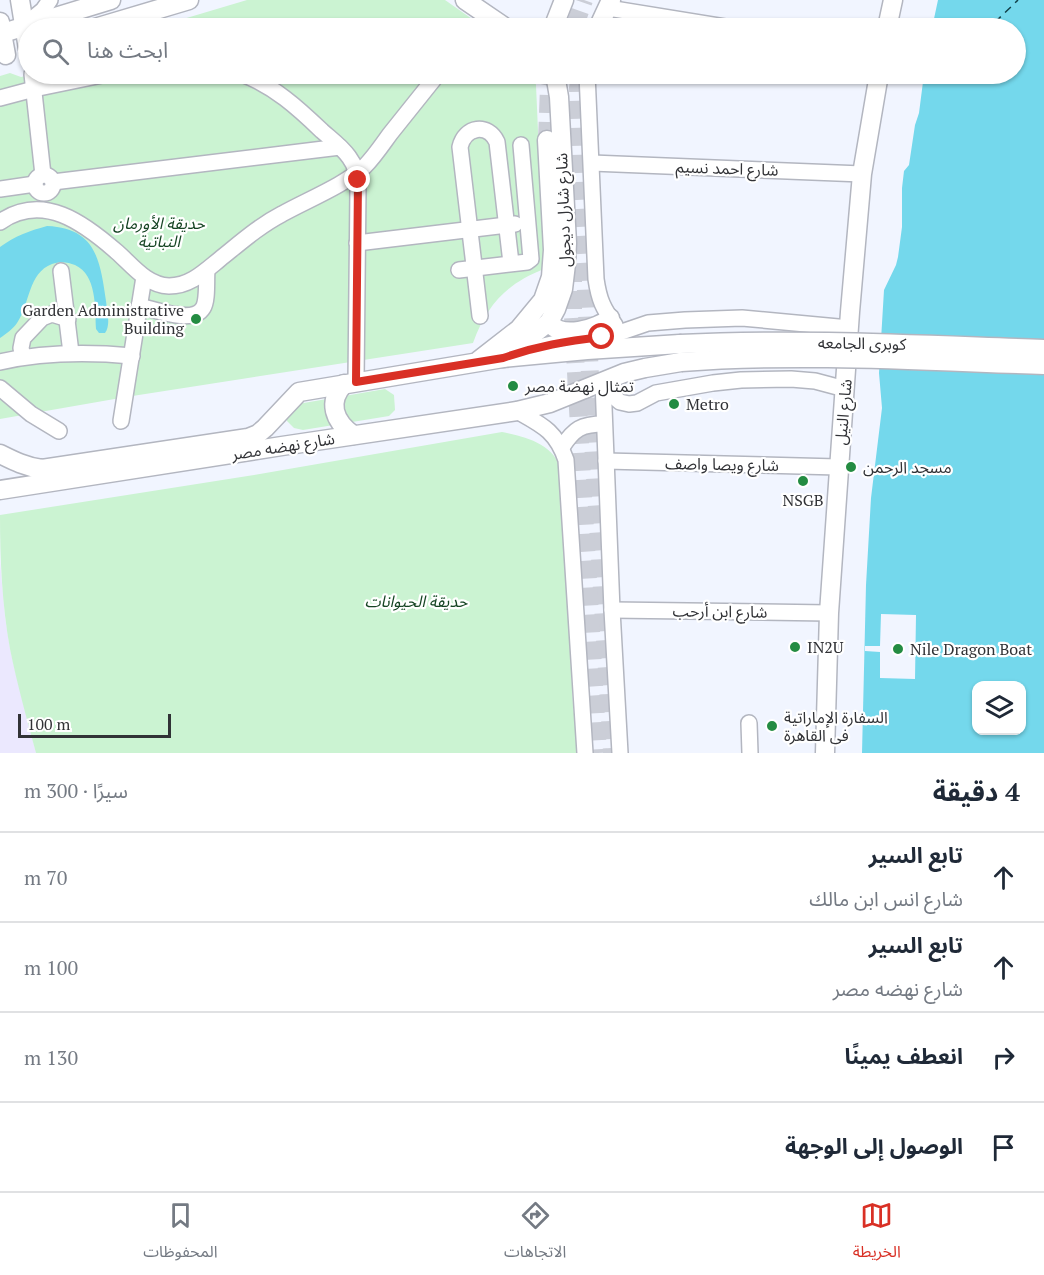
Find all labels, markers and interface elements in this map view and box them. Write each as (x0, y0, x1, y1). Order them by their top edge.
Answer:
search box (18, 18, 1026, 84)
icon: search (39, 35, 72, 68)
text: ابحث هنا (87, 35, 168, 64)
street label: شارع شارل ديجول (550, 152, 578, 268)
street label: شارع احمد نسيم (675, 155, 779, 183)
route end (344, 166, 370, 192)
park label: حديقة الأورمان النباتية (113, 212, 205, 252)
place label: Garden Administrative Building (22, 299, 185, 339)
marker: Garden Administrative Building (189, 312, 203, 326)
route start (588, 323, 614, 349)
street label: كوبرى الجامعه (818, 331, 907, 355)
place label: تمثال نهضة مصر (524, 375, 634, 397)
street label: شارع النيل (829, 378, 859, 446)
marker: تمثال نهضة مصر (506, 379, 520, 393)
place label: Metro (686, 393, 729, 415)
marker: Metro (667, 397, 681, 411)
street label: شارع نهضه مصر (229, 427, 337, 467)
street label: شارع ويصا واصف (665, 452, 779, 478)
place label: مسجد الرحمن (863, 456, 952, 478)
marker: مسجد الرحمن (844, 460, 858, 474)
marker: NSGB (796, 474, 810, 488)
place label: NSGB (782, 489, 824, 511)
park label: حديقة الحيوانات (365, 590, 468, 612)
street label: شارع ابن أرحب (672, 599, 768, 625)
place label: IN2U (807, 636, 844, 658)
place label: Nile Dragon Boat (910, 638, 1032, 660)
marker: IN2U (788, 640, 802, 654)
marker: Nile Dragon Boat (891, 642, 905, 656)
map controls (972, 681, 1026, 735)
button: layers (972, 681, 1026, 735)
place label: السفارة الإماراتية فى القاهرة (784, 706, 888, 746)
scale bar (18, 711, 171, 738)
text: 100 m (27, 713, 70, 735)
marker: السفارة الإماراتية فى القاهرة (765, 719, 779, 733)
text: 4 دقيقة (933, 774, 1020, 808)
text: سيرًا · 300 m (24, 777, 128, 804)
text: تابع السير (869, 840, 963, 869)
icon: ahead (987, 861, 1020, 894)
text: 70 m (24, 864, 67, 891)
text: شارع انس ابن مالك (809, 885, 963, 912)
text: تابع السير (869, 930, 963, 959)
icon: ahead (987, 951, 1020, 984)
text: 100 m (24, 954, 78, 981)
text: شارع نهضه مصر (833, 975, 963, 1002)
text: انعطف يمينًا (845, 1041, 963, 1070)
icon: right (987, 1041, 1020, 1074)
text: 130 m (24, 1044, 78, 1071)
text: الوصول إلى الوجهة (785, 1131, 963, 1160)
icon: arrive (987, 1131, 1020, 1164)
tab: المحفوظات (143, 1199, 217, 1269)
tab: الاتجاهات (504, 1199, 566, 1269)
tab: الخريطة (853, 1199, 901, 1269)

